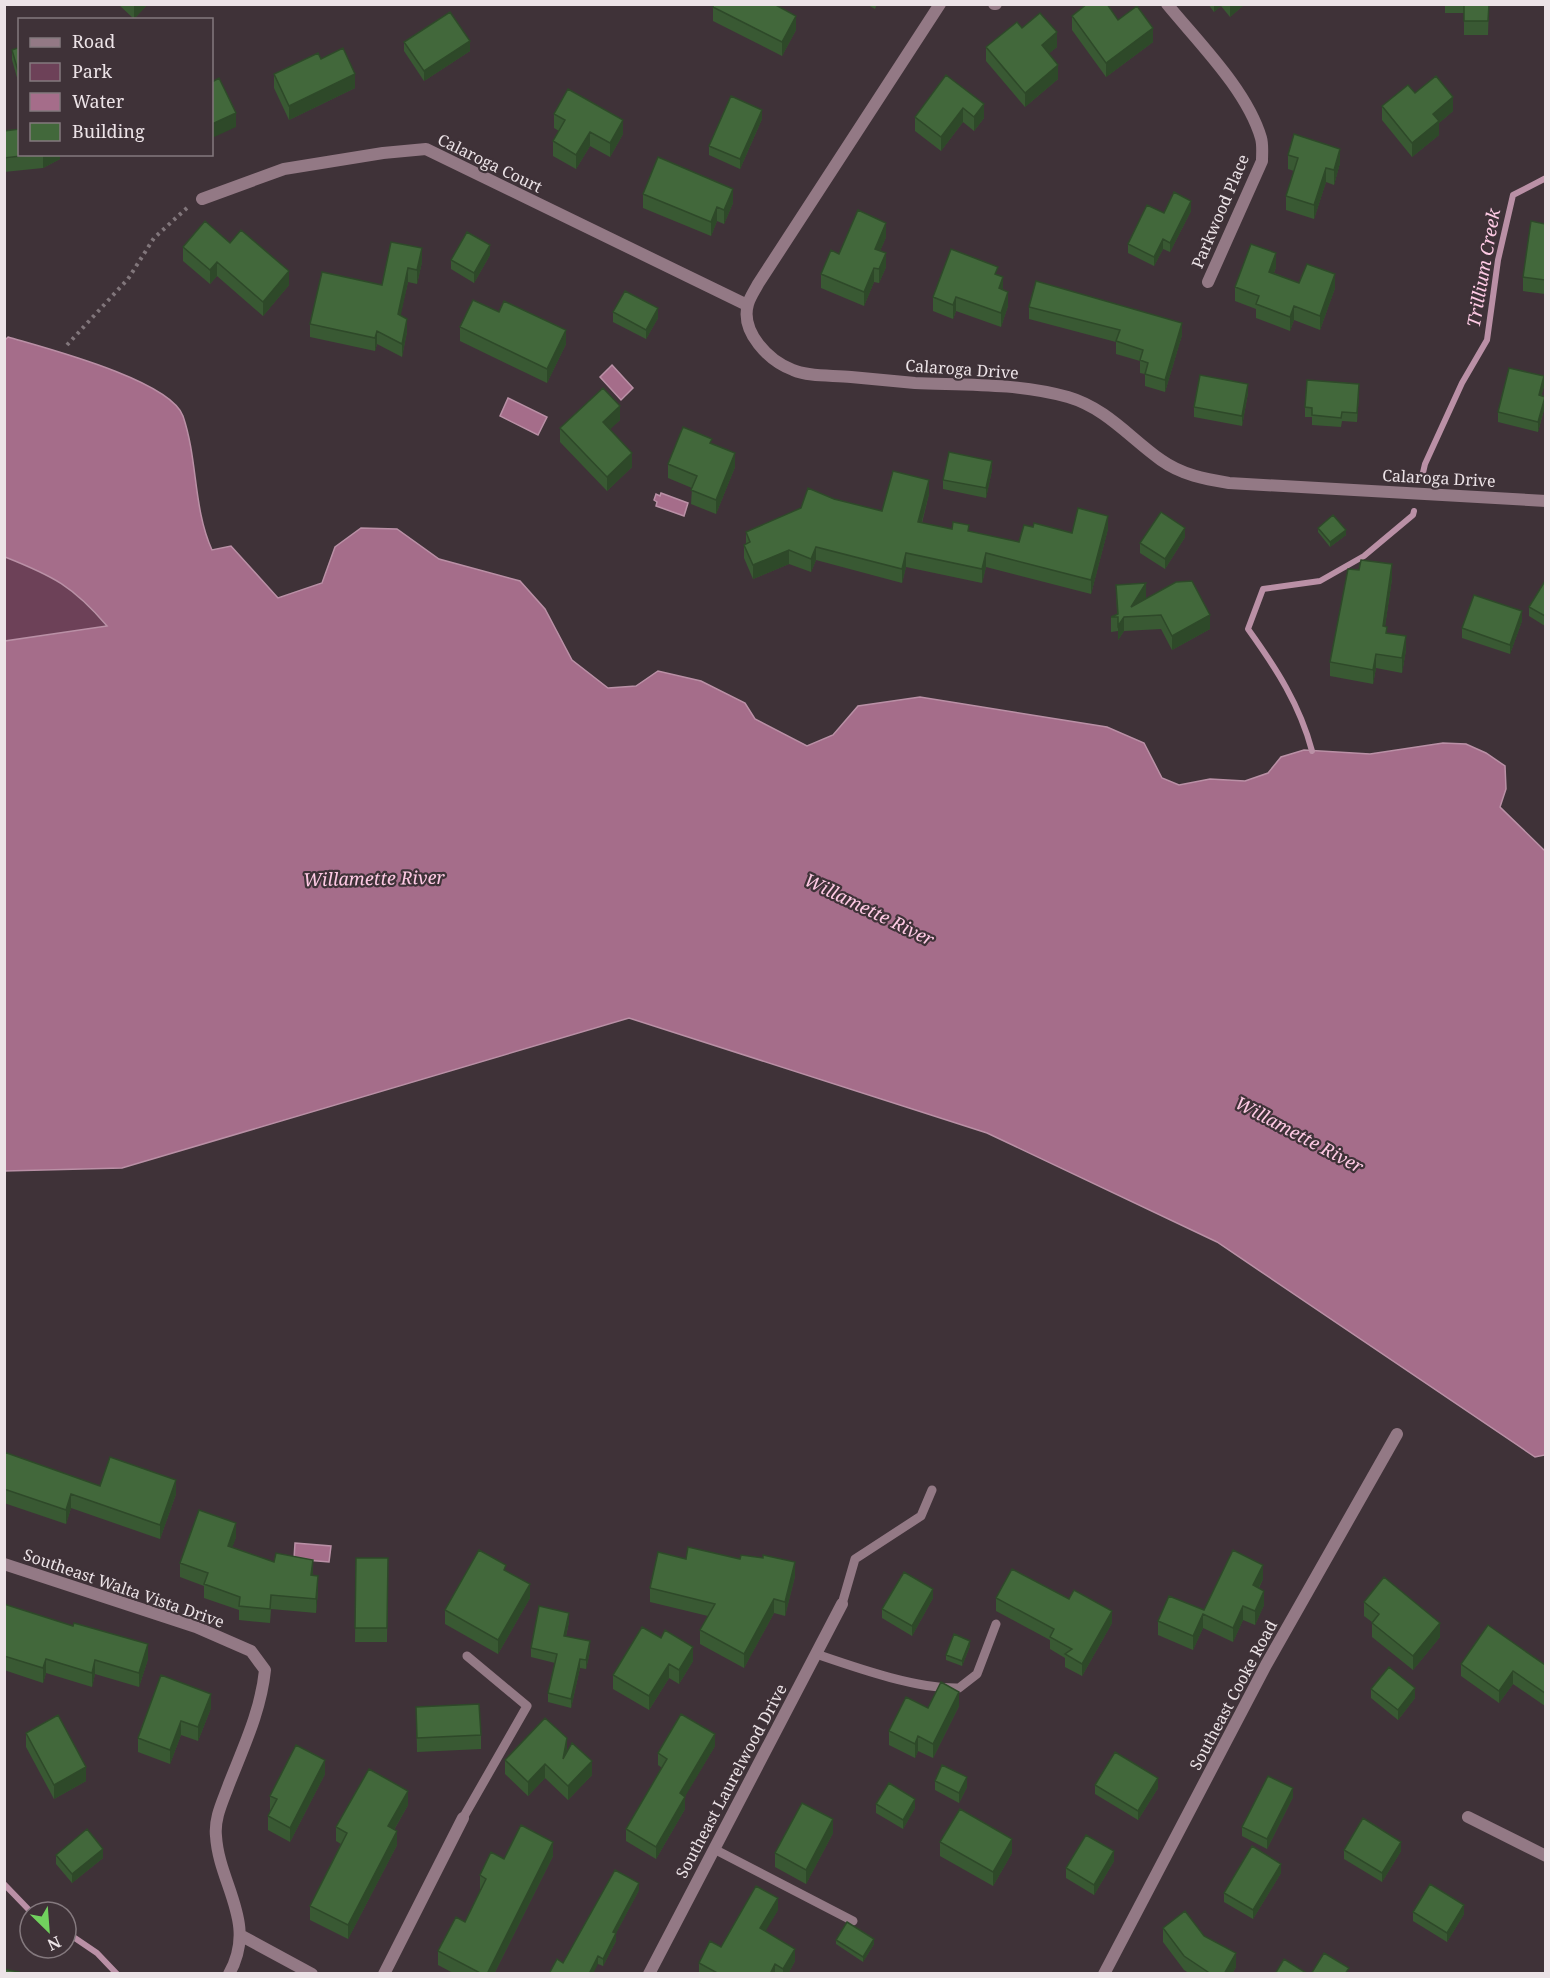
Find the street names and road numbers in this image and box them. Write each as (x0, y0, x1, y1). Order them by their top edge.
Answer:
street label: Calaroga Court (434, 128, 546, 198)
street label: Parkwood Place (1186, 151, 1254, 271)
street label: Calaroga Drive (905, 354, 1019, 384)
street label: Calaroga Drive (1382, 464, 1496, 492)
street label: Southeast Walta Vista Drive (21, 1543, 227, 1633)
street label: Southeast Cooke Road (1184, 1616, 1282, 1774)
street label: Southeast Laurelwood Drive (670, 1680, 792, 1882)

